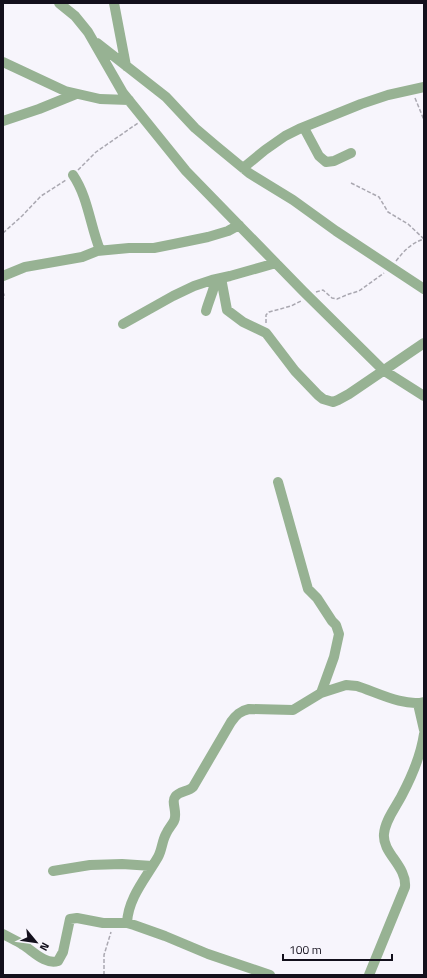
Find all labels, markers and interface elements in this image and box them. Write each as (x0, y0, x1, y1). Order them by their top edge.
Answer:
north arrow (16, 922, 56, 962)
scale bar (283, 936, 392, 962)
text: N (36, 940, 54, 954)
text: 100 m (289, 940, 322, 959)

